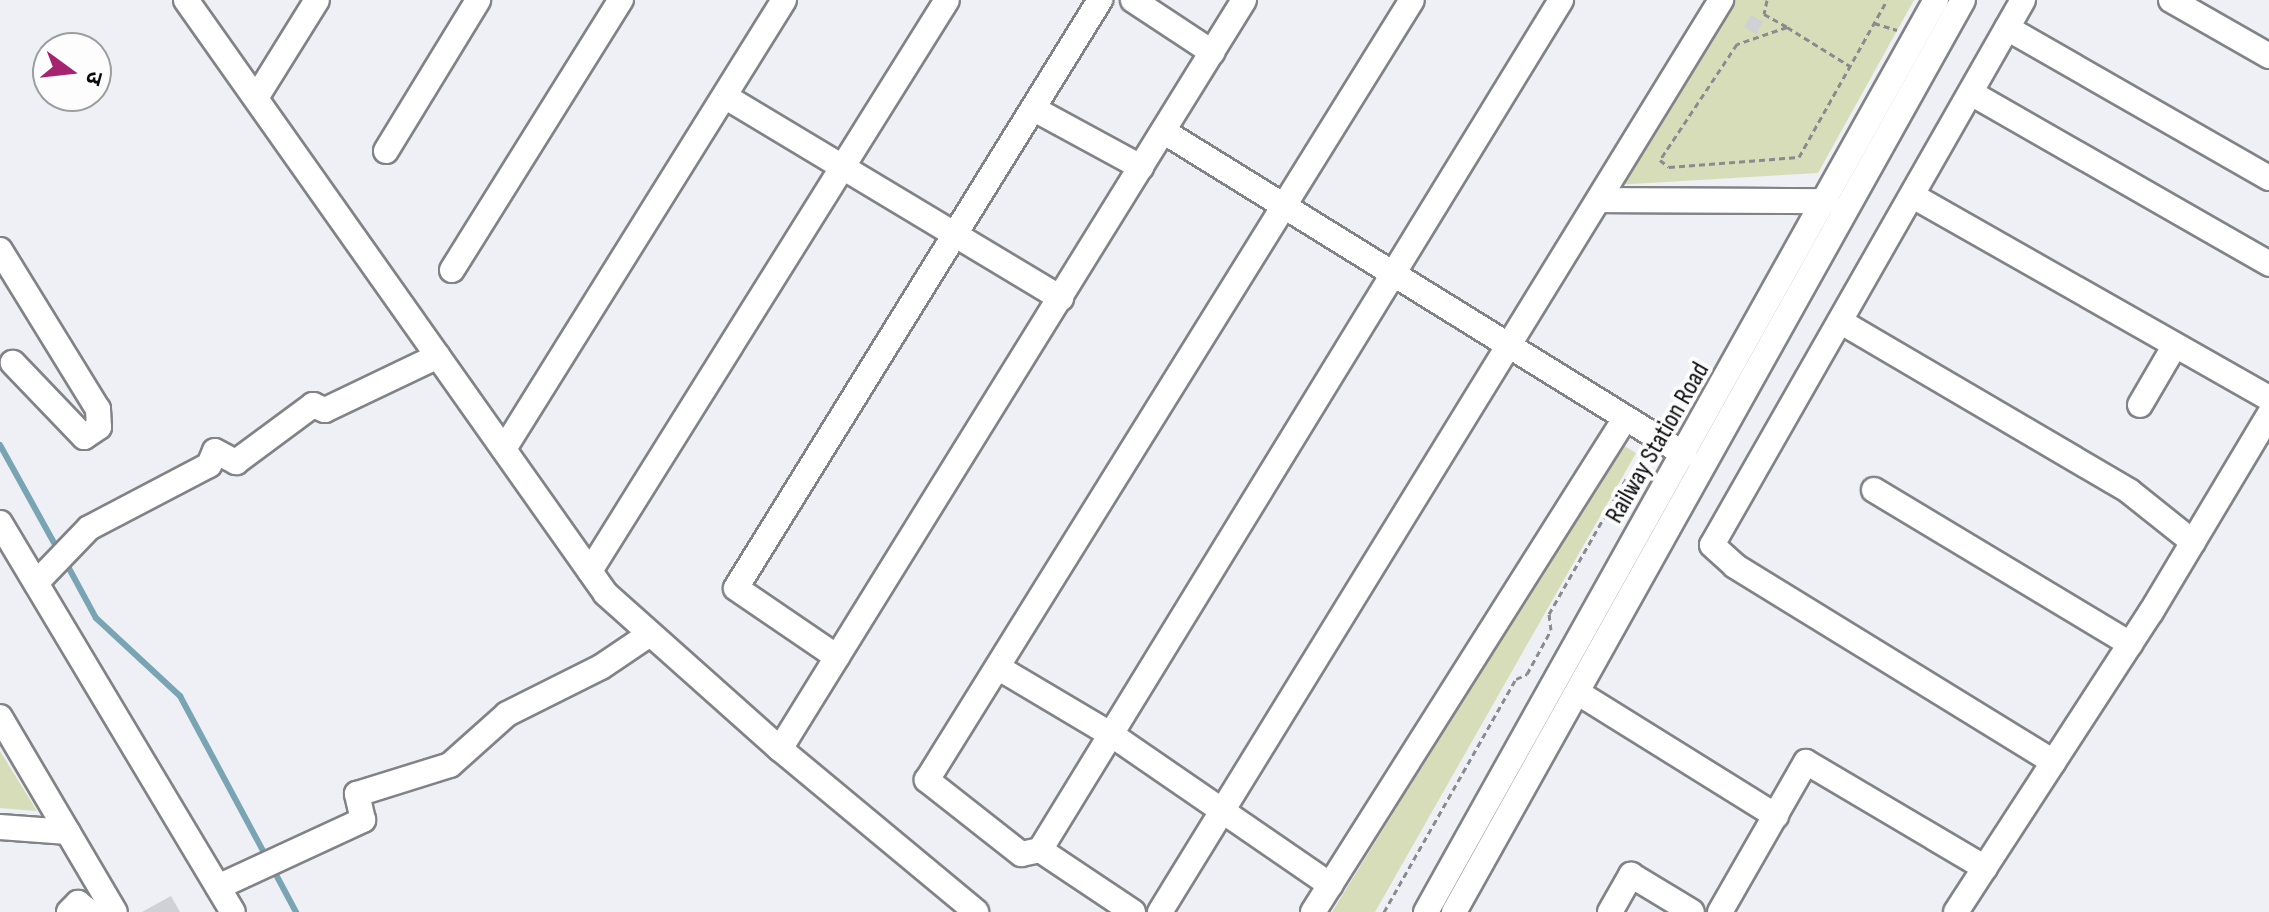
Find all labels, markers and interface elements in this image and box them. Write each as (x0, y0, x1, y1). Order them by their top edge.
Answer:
north arrow (32, 32, 112, 112)
text: उ (79, 68, 108, 88)
street label: Railway Station Road (1599, 357, 1717, 529)

